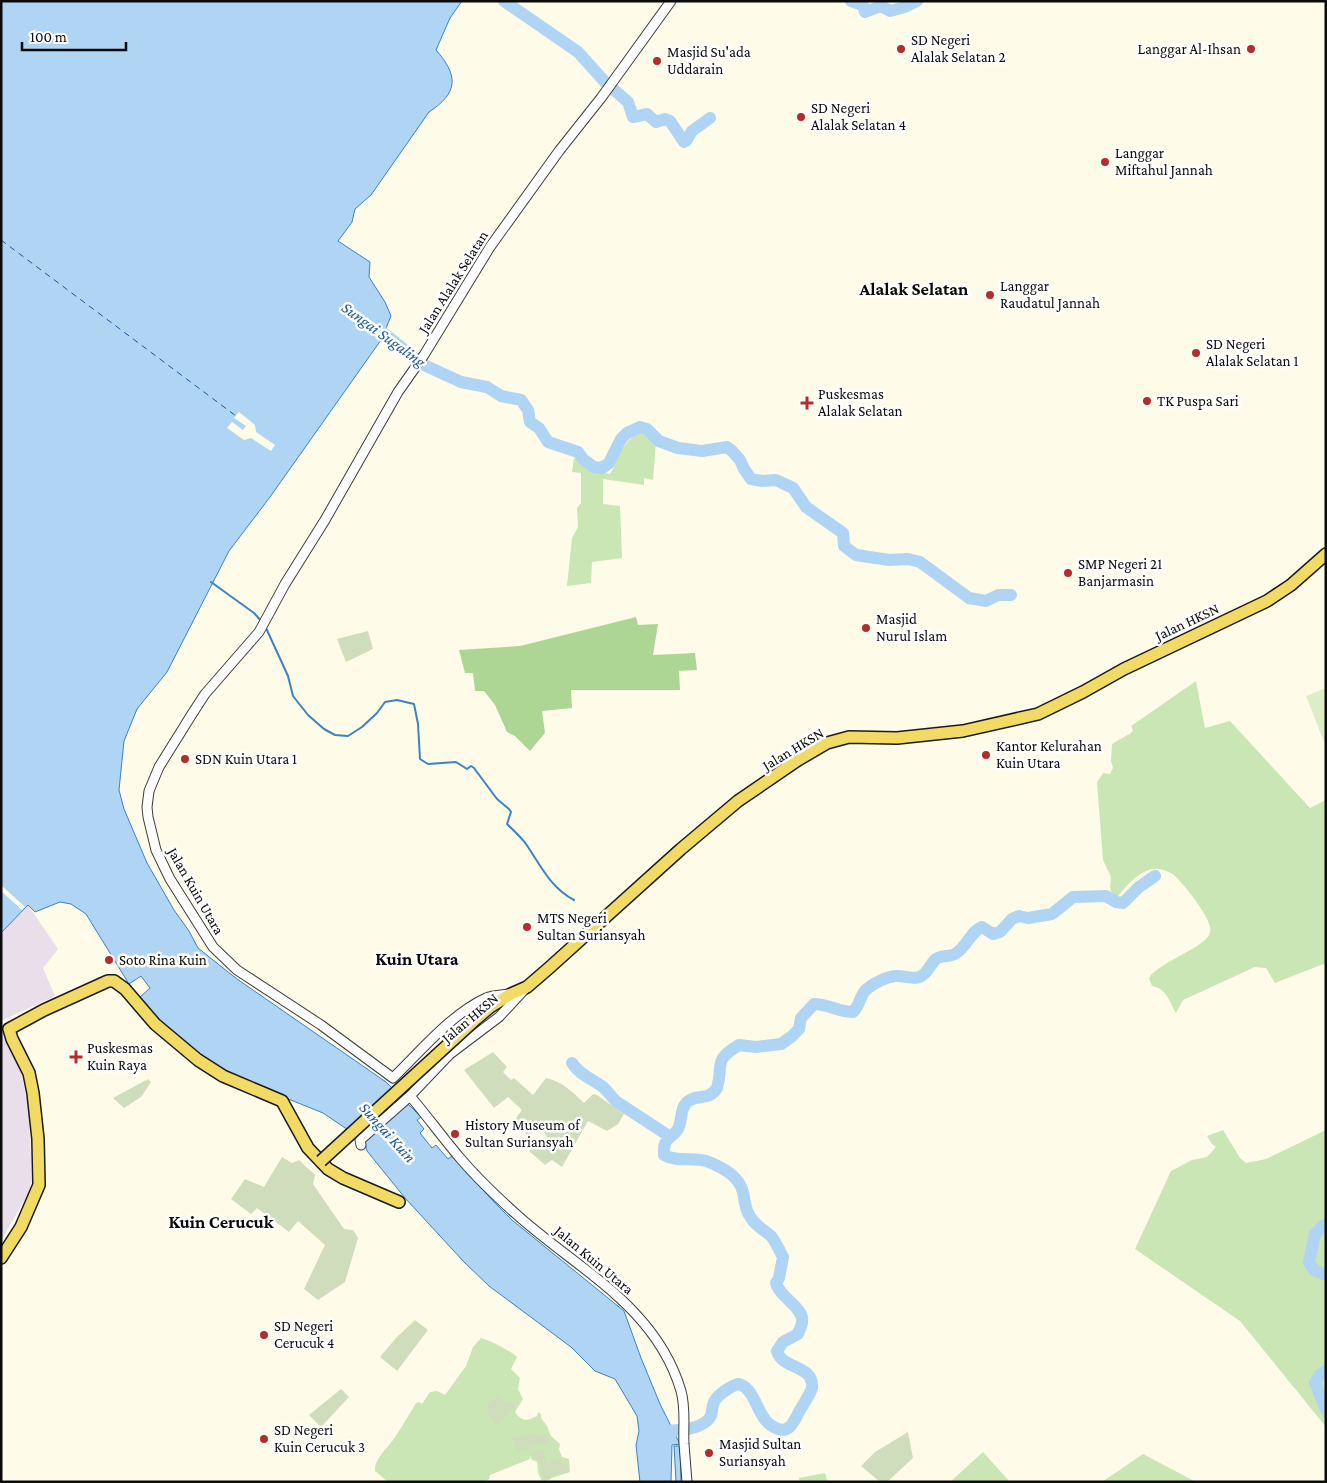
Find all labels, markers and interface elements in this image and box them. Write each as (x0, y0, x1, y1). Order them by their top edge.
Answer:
scale bar (22, 20, 126, 52)
text: 100 m (30, 29, 67, 45)
place label: SD Negeri Alalak Selatan 2 (911, 32, 1006, 65)
place label: Langgar Al-Ihsan (1138, 41, 1241, 58)
marker: SD Negeri Alalak Selatan 2 (895, 43, 907, 55)
marker: Langgar Al-Ihsan (1245, 43, 1257, 55)
place label: Masjid Su'ada Uddarain (667, 44, 751, 77)
marker: Masjid Su'ada Uddarain (651, 55, 663, 67)
place label: SD Negeri Alalak Selatan 4 (811, 100, 906, 133)
marker: SD Negeri Alalak Selatan 4 (795, 111, 807, 123)
place label: Langgar Miftahul Jannah (1115, 145, 1213, 179)
marker: Langgar Miftahul Jannah (1099, 156, 1111, 168)
street label: Jalan Alalak Selatan (414, 228, 492, 338)
place label: Langgar Raudatul Jannah (1000, 278, 1100, 312)
district label: Alalak Selatan (859, 279, 969, 299)
marker: Langgar Raudatul Jannah (984, 289, 996, 301)
water label: Sungai Sugaling (338, 298, 429, 372)
place label: SD Negeri Alalak Selatan 1 (1206, 336, 1298, 369)
marker: SD Negeri Alalak Selatan 1 (1190, 347, 1202, 359)
place label: Puskesmas Alalak Selatan (818, 386, 903, 419)
place label: TK Puspa Sari (1157, 393, 1239, 410)
marker: TK Puspa Sari (1141, 395, 1153, 407)
marker: Puskesmas Alalak Selatan (800, 396, 814, 410)
place label: SMP Negeri 21 Banjarmasin (1078, 556, 1162, 590)
marker: SMP Negeri 21 Banjarmasin (1062, 567, 1074, 579)
street label: Jalan HKSN (1151, 600, 1222, 645)
place label: Masjid Nurul Islam (876, 611, 947, 644)
marker: Masjid Nurul Islam (860, 622, 872, 634)
street label: Jalan HKSN (758, 724, 827, 775)
place label: Kantor Kelurahan Kuin Utara (996, 738, 1102, 771)
marker: Kantor Kelurahan Kuin Utara (980, 749, 992, 761)
place label: SDN Kuin Utara 1 (195, 751, 297, 767)
marker: SDN Kuin Utara 1 (179, 753, 191, 765)
street label: Jalan Kuin Utara (163, 843, 227, 938)
place label: MTS Negeri Sultan Suriansyah (537, 910, 645, 944)
marker: MTS Negeri Sultan Suriansyah (521, 921, 533, 933)
district label: Kuin Utara (375, 949, 459, 969)
place label: Soto Rina Kuin (119, 952, 207, 968)
marker: Soto Rina Kuin (103, 954, 115, 966)
street label: Jalan HKSN (437, 990, 502, 1048)
place label: Puskesmas Kuin Raya (87, 1040, 153, 1074)
marker: Puskesmas Kuin Raya (69, 1050, 83, 1064)
water label: Sungai Kuin (356, 1099, 419, 1166)
place label: History Museum of Sultan Suriansyah (465, 1117, 581, 1151)
marker: History Museum of Sultan Suriansyah (449, 1128, 461, 1140)
district label: Kuin Cerucuk (168, 1212, 274, 1232)
street label: Jalan Kuin Utara (549, 1221, 637, 1298)
place label: SD Negeri Cerucuk 4 (274, 1318, 334, 1351)
marker: SD Negeri Cerucuk 4 (258, 1329, 270, 1341)
place label: SD Negeri Kuin Cerucuk 3 (274, 1422, 365, 1455)
marker: SD Negeri Kuin Cerucuk 3 (258, 1433, 270, 1445)
place label: Masjid Sultan Suriansyah (719, 1436, 801, 1470)
marker: Masjid Sultan Suriansyah (703, 1447, 715, 1459)

